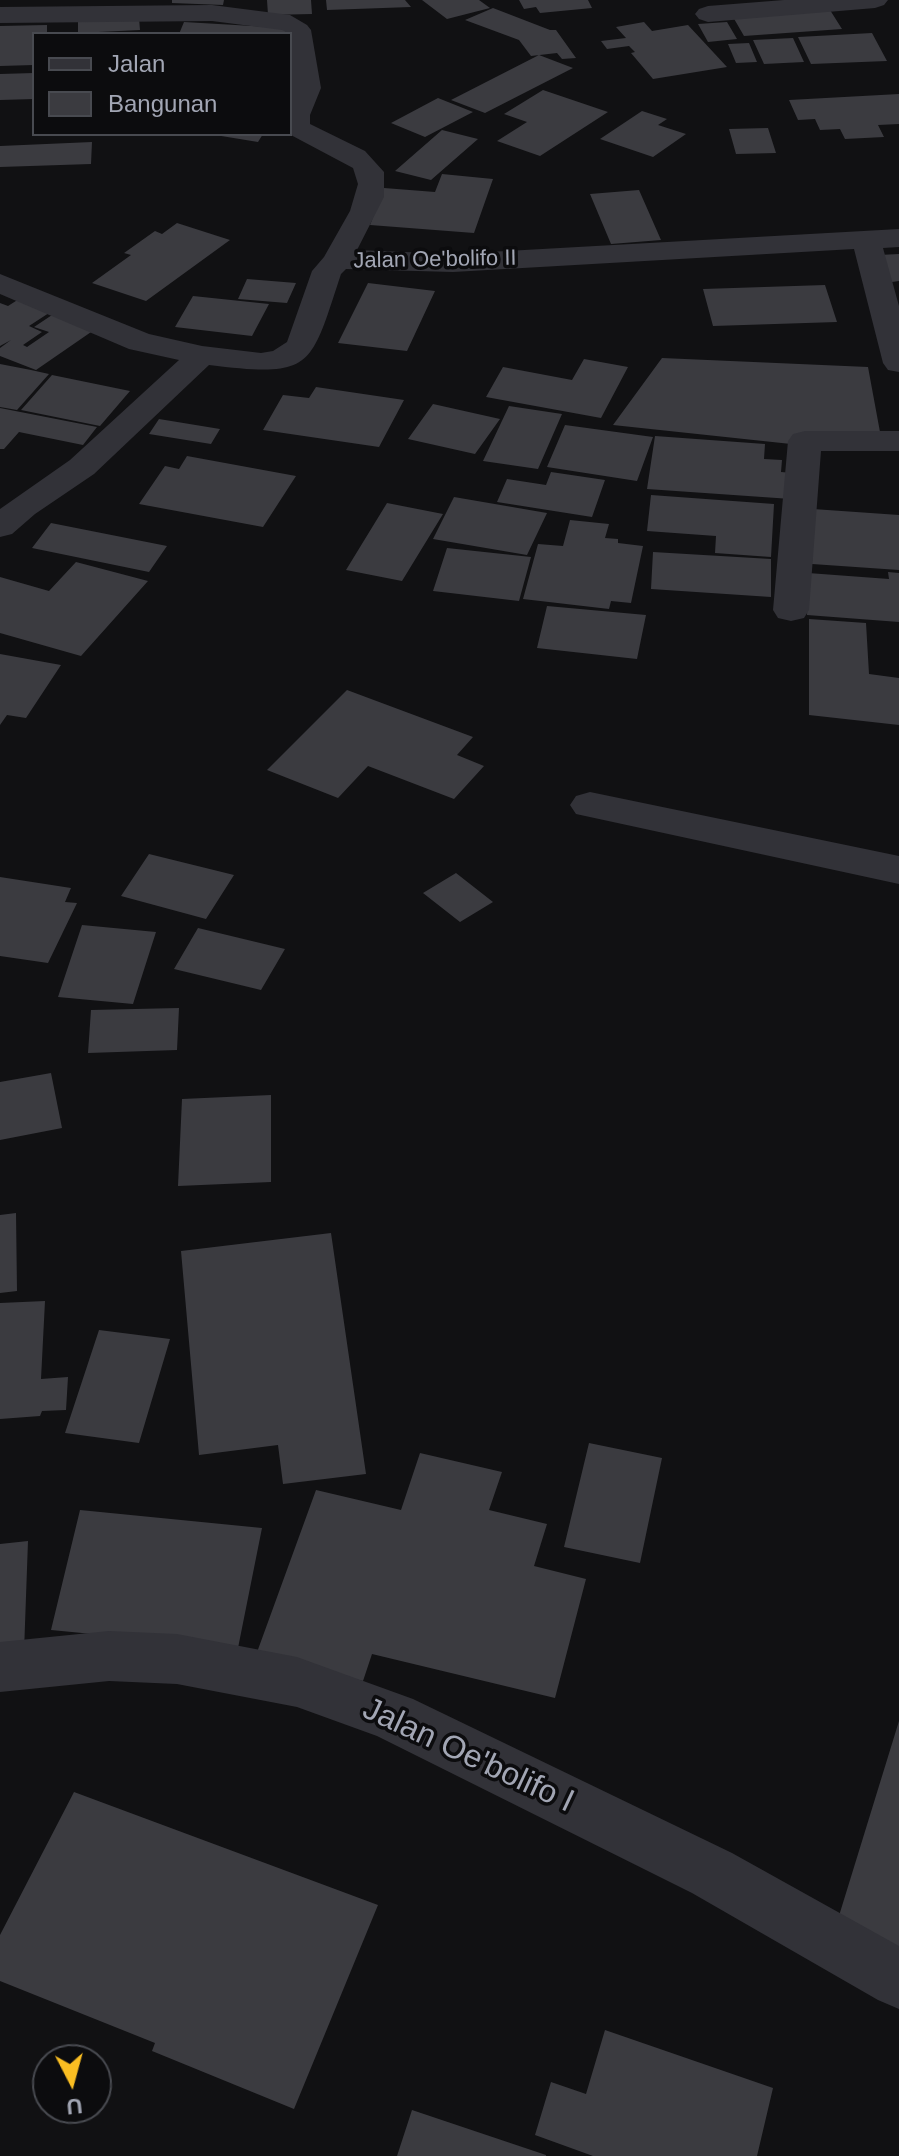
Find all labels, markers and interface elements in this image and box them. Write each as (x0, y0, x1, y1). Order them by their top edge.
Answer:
legend (32, 32, 292, 136)
text: Jalan (108, 50, 165, 77)
text: Bangunan (108, 90, 217, 117)
street label: Jalan Oe'bolifo II (353, 245, 517, 275)
street label: Jalan Oe'bolifo I (356, 1690, 580, 1822)
north arrow (32, 2044, 112, 2124)
text: U (65, 2093, 84, 2120)

